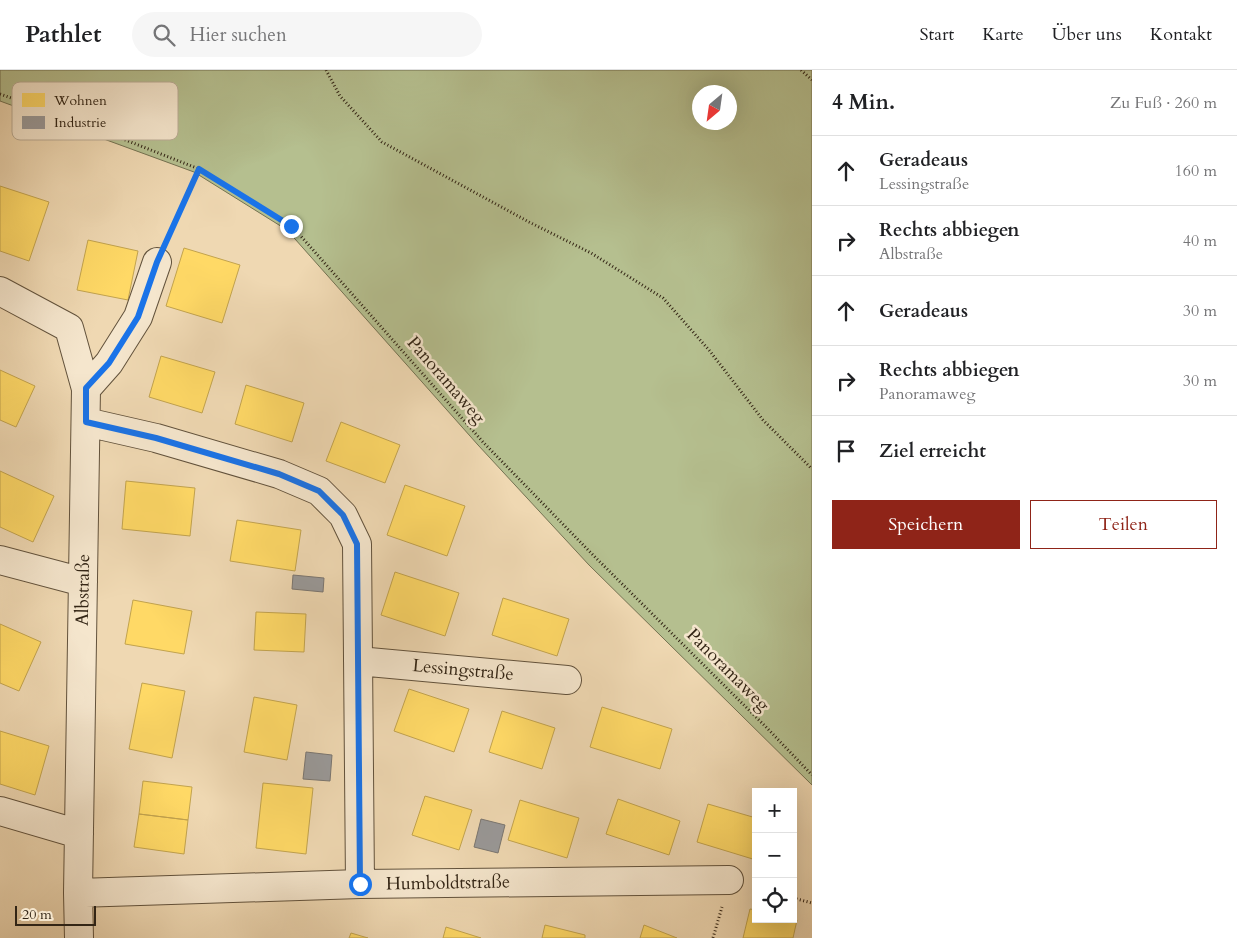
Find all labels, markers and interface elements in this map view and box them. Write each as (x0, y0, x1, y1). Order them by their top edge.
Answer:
search box (132, 12, 482, 57)
text: Pathlet (25, 18, 102, 51)
icon: search (150, 21, 178, 49)
text: Hier suchen (190, 22, 287, 48)
text: Start (919, 22, 954, 47)
text: Karte (982, 22, 1024, 47)
text: Über uns (1052, 22, 1122, 47)
text: Kontakt (1150, 22, 1212, 47)
legend (12, 82, 178, 140)
north arrow (692, 85, 737, 130)
text: 4 Min. (832, 88, 895, 117)
text: Wohnen (53, 91, 107, 110)
text: Zu Fuß · 260 m (1110, 92, 1217, 114)
text: Industrie (54, 113, 106, 132)
text: Geradeaus (879, 147, 968, 173)
icon: ahead (832, 157, 860, 185)
text: 160 m (1175, 160, 1217, 182)
text: Lessingstraße (879, 173, 969, 195)
route end (280, 215, 303, 238)
text: Rechts abbiegen (879, 217, 1020, 243)
icon: right (832, 227, 860, 255)
text: 40 m (1183, 230, 1217, 252)
text: Albstraße (879, 243, 943, 265)
icon: ahead (832, 297, 860, 325)
text: Geradeaus (879, 298, 968, 324)
text: 30 m (1183, 300, 1217, 322)
street label: Panoramaweg (401, 331, 492, 430)
text: Rechts abbiegen (879, 357, 1020, 383)
icon: right (832, 367, 860, 395)
text: 30 m (1183, 370, 1217, 392)
text: Panoramaweg (879, 383, 975, 405)
icon: arrive (832, 437, 860, 465)
text: Ziel erreicht (879, 438, 986, 464)
button: Speichern (832, 500, 1020, 549)
button: Teilen (1030, 500, 1217, 549)
street label: Albstraße (70, 554, 96, 626)
street label: Panoramaweg (681, 623, 776, 718)
street label: Lessingstraße (411, 653, 515, 687)
map controls (752, 788, 797, 923)
button: + (752, 788, 797, 833)
button: − (752, 833, 797, 878)
street label: Humboldtstraße (386, 869, 510, 897)
route start (349, 873, 372, 896)
button: locate (752, 878, 797, 923)
scale bar (15, 903, 96, 926)
text: 20 m (22, 905, 52, 924)

